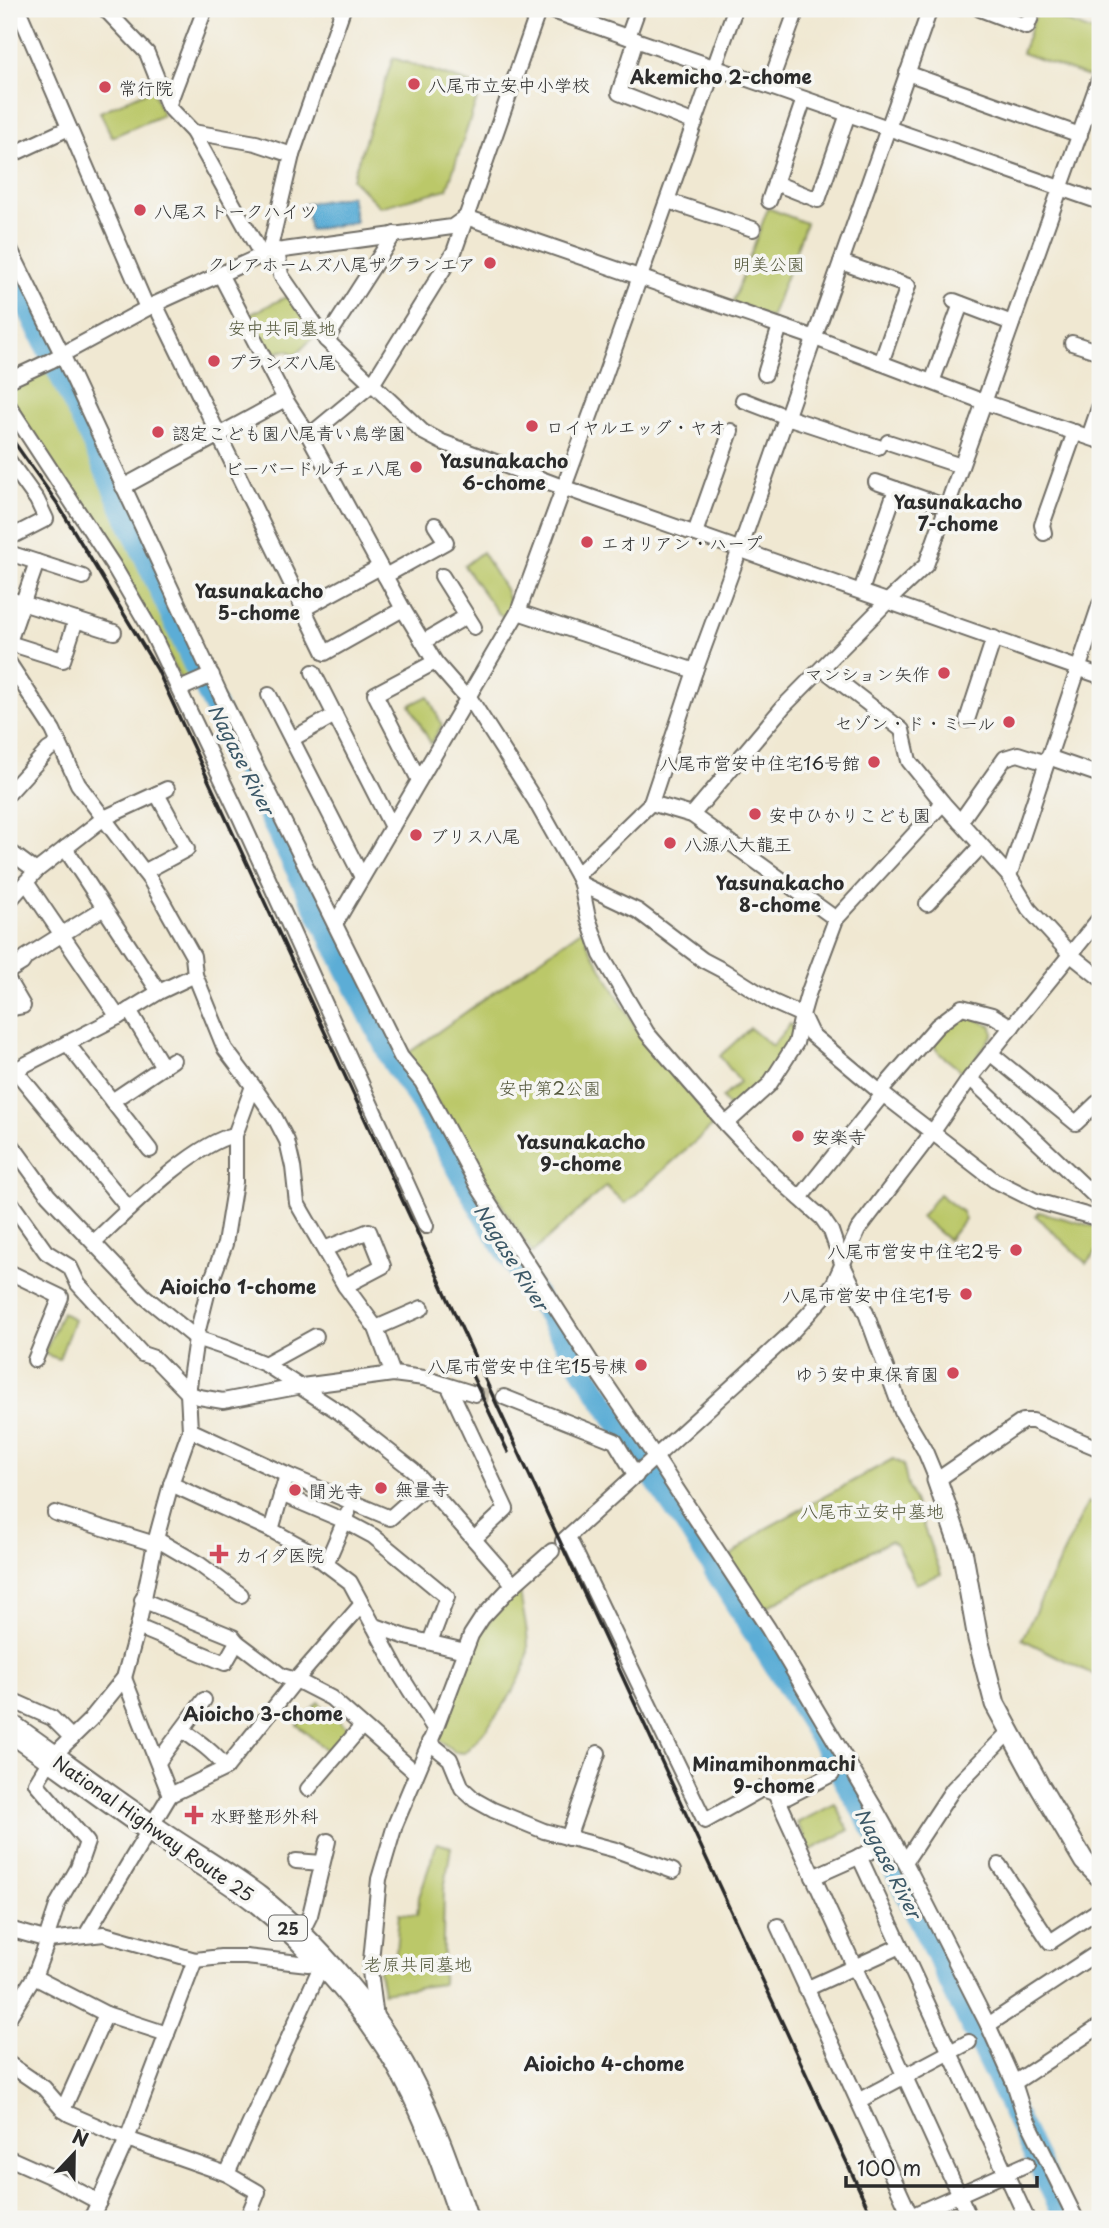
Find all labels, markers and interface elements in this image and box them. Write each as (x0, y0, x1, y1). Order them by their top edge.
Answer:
district label: Akemicho 2-chome (629, 62, 812, 90)
place label: 八尾市立安中小学校 (428, 71, 590, 98)
place label: 常行院 (119, 74, 173, 101)
marker: 八尾市立安中小学校 (406, 76, 422, 92)
marker: 常行院 (97, 79, 113, 95)
place label: 八尾ストークハイツ (154, 197, 317, 224)
marker: 八尾ストークハイツ (132, 202, 148, 218)
place label: クレアホームズ八尾ザグランエア (207, 250, 476, 277)
park label: 明美公園 (733, 250, 805, 277)
marker: クレアホームズ八尾ザグランエア (482, 255, 498, 271)
park label: 安中共同墓地 (228, 314, 336, 341)
place label: プランズ八尾 (228, 348, 336, 375)
marker: プランズ八尾 (206, 353, 222, 369)
place label: ロイヤルエッグ・ヤオ (546, 413, 726, 440)
marker: ロイヤルエッグ・ヤオ (524, 418, 540, 434)
place label: 認定こども園八尾青い鳥学園 (172, 419, 406, 446)
marker: 認定こども園八尾青い鳥学園 (150, 424, 166, 440)
district label: Yasunakacho 6-chome (440, 446, 568, 496)
place label: ビーバードルチェ八尾 (225, 454, 402, 481)
marker: ビーバードルチェ八尾 (408, 459, 424, 475)
district label: Yasunakacho 7-chome (894, 487, 1022, 537)
place label: エオリアン・ハープ (601, 529, 762, 556)
marker: エオリアン・ハープ (579, 534, 595, 550)
district label: Yasunakacho 5-chome (195, 576, 323, 626)
place label: マンション矢作 (805, 660, 930, 687)
marker: マンション矢作 (936, 665, 952, 681)
water label: Nagase River (202, 699, 283, 822)
place label: セゾン・ド・ミール (834, 709, 995, 736)
marker: セゾン・ド・ミール (1001, 714, 1017, 730)
place label: 八尾市営安中住宅16号館 (659, 749, 860, 776)
marker: 八尾市営安中住宅16号館 (866, 754, 882, 770)
place label: 安中ひかりこども園 (769, 801, 931, 828)
marker: 安中ひかりこども園 (747, 806, 763, 822)
place label: ブリス八尾 (430, 822, 520, 849)
marker: ブリス八尾 (408, 827, 424, 843)
place label: 八源八大龍王 (684, 830, 792, 857)
marker: 八源八大龍王 (662, 835, 678, 851)
district label: Yasunakacho 8-chome (716, 868, 844, 918)
park label: 安中第2公園 (499, 1074, 601, 1101)
place label: 安楽寺 (812, 1123, 866, 1150)
district label: Yasunakacho 9-chome (517, 1127, 645, 1177)
marker: 安楽寺 (790, 1128, 806, 1144)
water label: Nagase River (468, 1198, 558, 1318)
place label: 八尾市営安中住宅2号 (827, 1237, 1002, 1264)
marker: 八尾市営安中住宅2号 (1008, 1242, 1024, 1258)
district label: Aioicho 1-chome (160, 1272, 316, 1300)
place label: 八尾市営安中住宅1号 (782, 1281, 952, 1308)
marker: 八尾市営安中住宅1号 (958, 1286, 974, 1302)
place label: 八尾市営安中住宅15号棟 (427, 1352, 627, 1379)
marker: 八尾市営安中住宅15号棟 (633, 1357, 649, 1373)
place label: ゆう安中東保育園 (795, 1360, 939, 1387)
marker: ゆう安中東保育園 (945, 1365, 961, 1381)
place label: 無量寺 (395, 1475, 449, 1502)
place label: 聞光寺 (309, 1477, 363, 1504)
marker: 無量寺 (373, 1480, 389, 1496)
marker: 聞光寺 (287, 1482, 303, 1498)
park label: 八尾市立安中墓地 (800, 1497, 944, 1524)
place label: カイダ医院 (235, 1541, 324, 1568)
marker: カイダ医院 (209, 1544, 229, 1564)
district label: Aioicho 3-chome (183, 1699, 343, 1727)
street label: National Highway Route 25 (48, 1748, 260, 1908)
district label: Minamihonmachi 9-chome (692, 1749, 856, 1799)
place label: 水野整形外科 (210, 1802, 318, 1829)
water label: Nagase River (849, 1803, 930, 1926)
marker: 水野整形外科 (184, 1805, 204, 1825)
road number: 25 (269, 1916, 307, 1940)
park label: 老原共同墓地 (364, 1950, 472, 1977)
district label: Aioicho 4-chome (524, 2049, 684, 2077)
north arrow (38, 2120, 108, 2190)
text: N (69, 2122, 93, 2153)
scale bar (846, 2144, 1037, 2188)
text: 100 m (857, 2151, 921, 2183)

